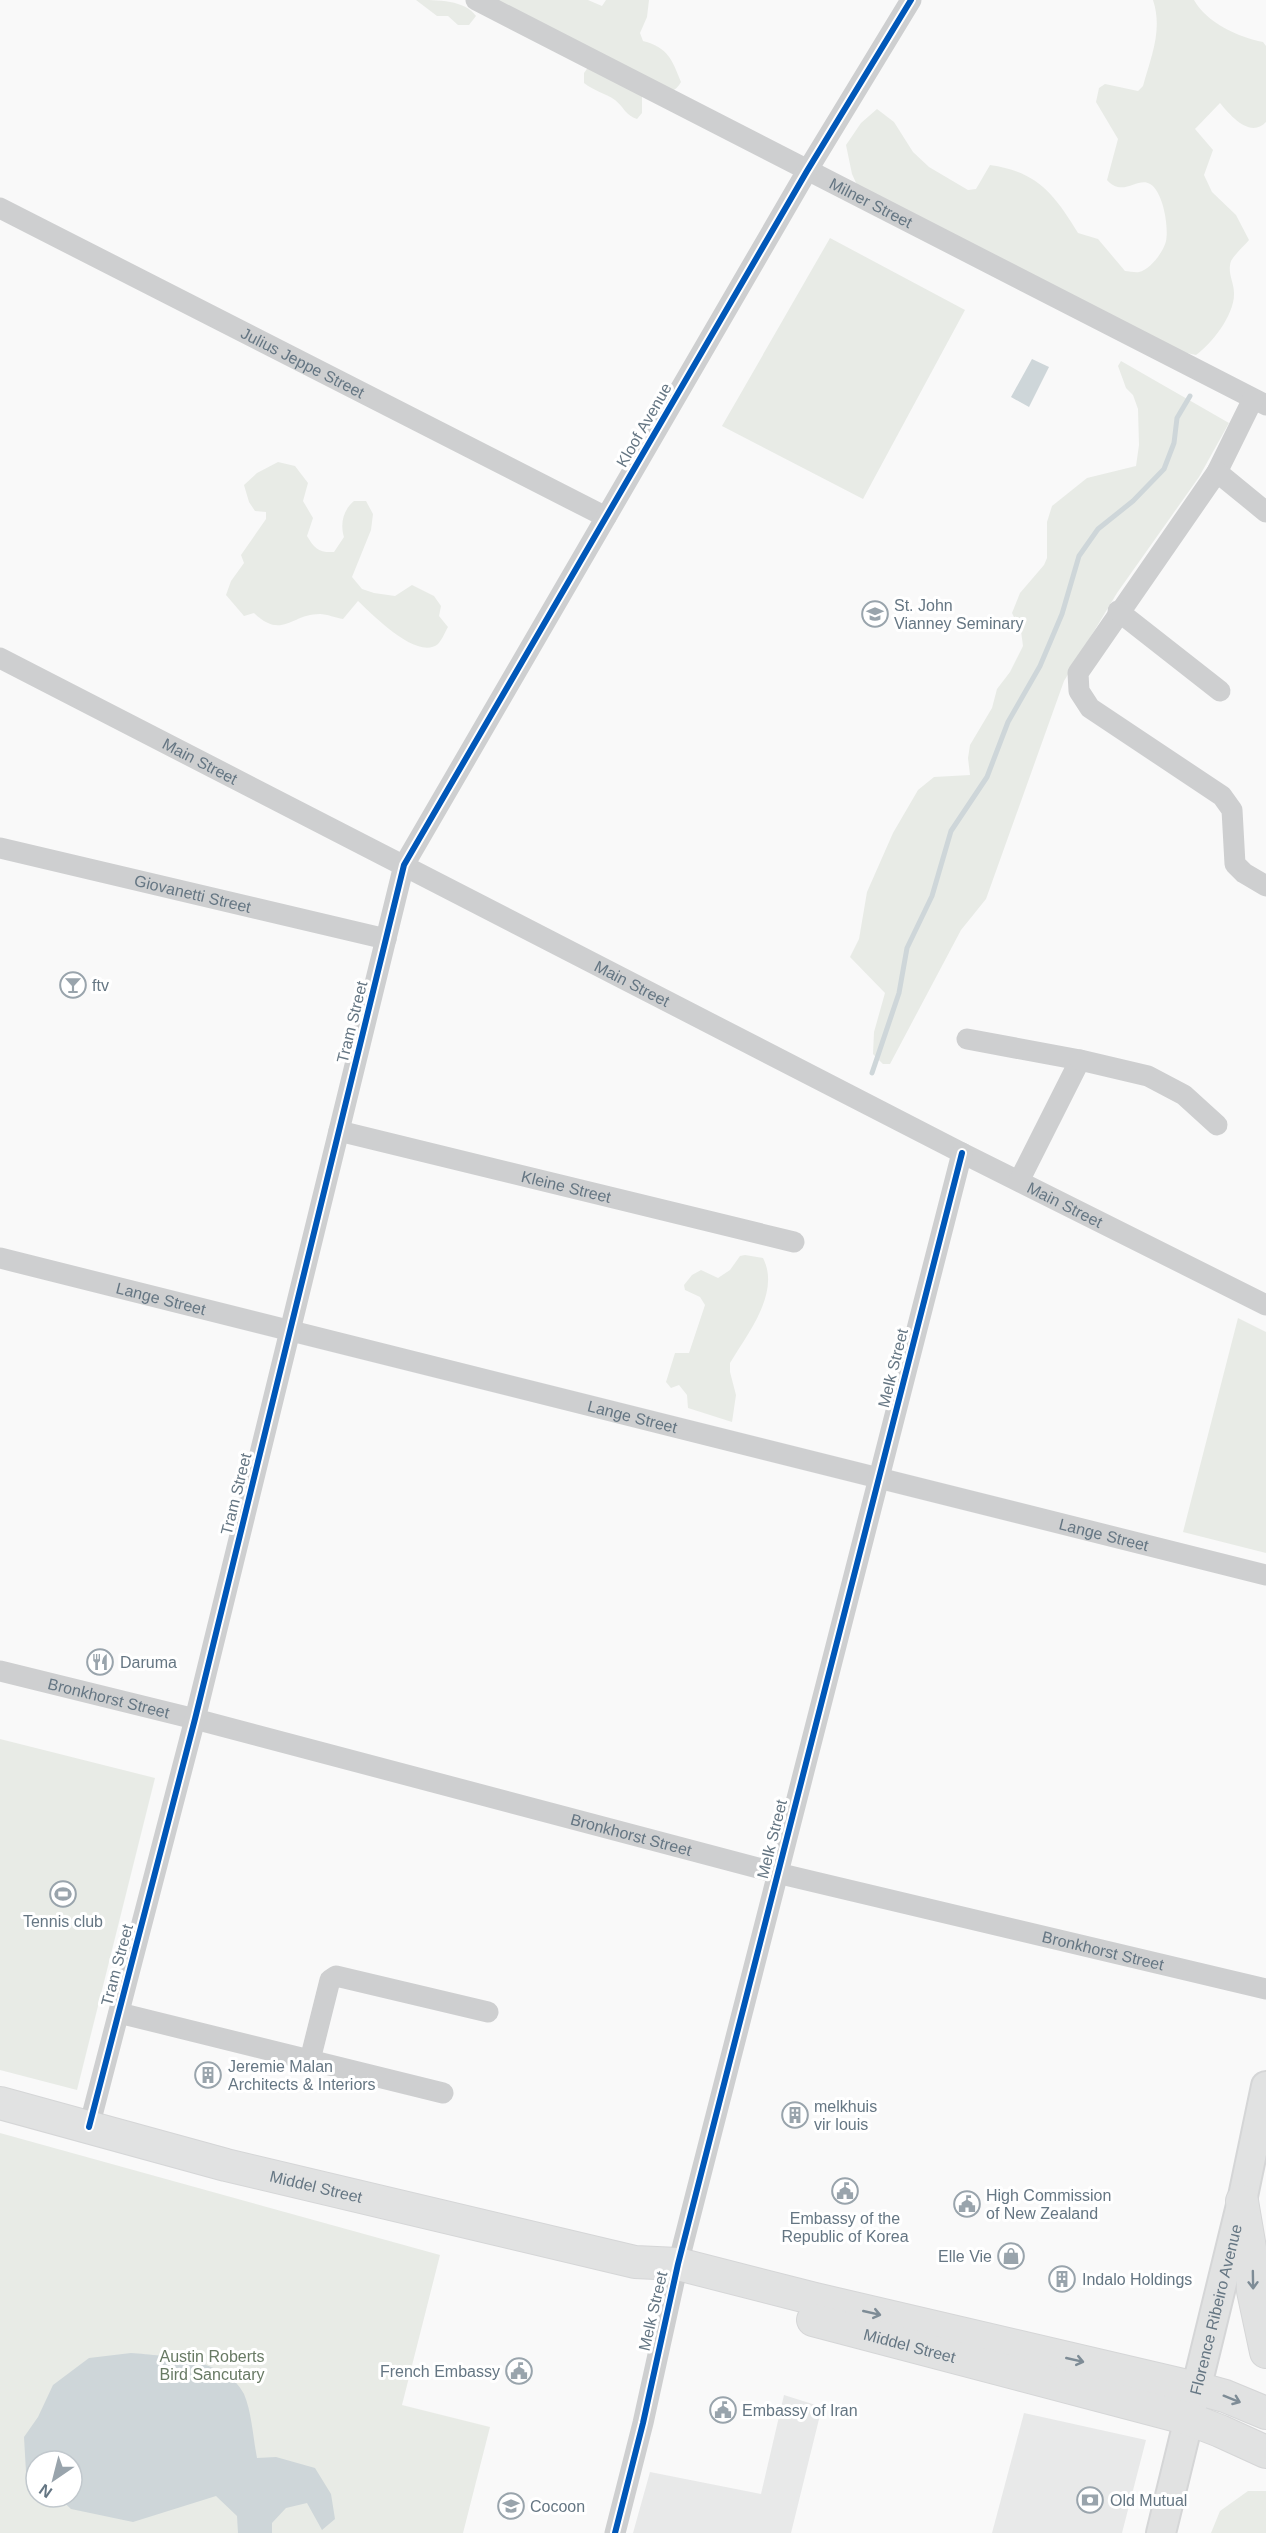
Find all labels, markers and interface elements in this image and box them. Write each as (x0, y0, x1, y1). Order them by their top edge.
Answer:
street label: Milner Street (827, 174, 916, 231)
street label: Julius Jeppe Street (238, 324, 368, 401)
street label: Kloof Avenue (613, 380, 675, 470)
place label: St. John Vianney Seminary (894, 597, 1024, 632)
school or university icon: St. John Vianney Seminary (860, 599, 890, 629)
street label: Main Street (160, 735, 241, 787)
street label: Giovanetti Street (133, 871, 253, 916)
street label: Main Street (592, 957, 673, 1010)
bar icon: ftv (58, 970, 88, 1000)
place label: ftv (92, 977, 109, 994)
street label: Tram Street (334, 979, 371, 1065)
street label: Kleine Street (520, 1167, 613, 1206)
street label: Main Street (1025, 1179, 1106, 1231)
street label: Lange Street (114, 1279, 208, 1318)
street label: Melk Street (875, 1326, 911, 1409)
street label: Lange Street (586, 1397, 680, 1436)
street label: Tram Street (218, 1451, 255, 1537)
street label: Lange Street (1057, 1515, 1151, 1554)
restaurant icon: Daruma (85, 1647, 115, 1677)
place label: Daruma (120, 1654, 177, 1671)
street label: Bronkhorst Street (46, 1675, 172, 1721)
street label: Melk Street (754, 1797, 790, 1880)
street label: Bronkhorst Street (569, 1810, 694, 1859)
sports icon: Tennis club (48, 1879, 78, 1909)
place label: Tennis club (23, 1913, 103, 1930)
street label: Tram Street (98, 1922, 136, 2008)
street label: Bronkhorst Street (1041, 1928, 1166, 1973)
place label: Jeremie Malan Architects & Interiors (228, 2058, 376, 2093)
building icon: Jeremie Malan Architects & Interiors (193, 2060, 223, 2090)
place label: melkhuis vir louis (814, 2098, 877, 2133)
building icon: melkhuis vir louis (780, 2100, 810, 2130)
street label: Middel Street (268, 2167, 365, 2206)
public building icon: Embassy of the Republic of Korea (830, 2176, 860, 2206)
place label: High Commission of New Zealand (986, 2187, 1111, 2222)
public building icon: High Commission of New Zealand (952, 2189, 982, 2219)
place label: Embassy of the Republic of Korea (781, 2210, 909, 2245)
street label: Florence Ribeiro Avenue (1187, 2222, 1245, 2397)
shop icon: Elle Vie (996, 2241, 1026, 2271)
place label: Elle Vie (938, 2248, 992, 2265)
building icon: Indalo Holdings (1047, 2264, 1077, 2294)
street label: Melk Street (636, 2269, 671, 2352)
one-way arrow (1247, 2269, 1258, 2289)
place label: Indalo Holdings (1082, 2271, 1192, 2288)
one-way arrow (863, 2307, 882, 2319)
street label: Middel Street (862, 2325, 958, 2366)
park label: Austin Roberts Bird Sancutary (160, 2348, 264, 2383)
one-way arrow (1066, 2354, 1085, 2366)
public building icon: French Embassy (504, 2356, 534, 2386)
place label: French Embassy (380, 2363, 500, 2380)
one-way arrow (1222, 2394, 1240, 2405)
public building icon: Embassy of Iran (708, 2395, 738, 2425)
place label: Embassy of Iran (742, 2402, 858, 2419)
north arrow (24, 2449, 84, 2509)
text: N (36, 2481, 55, 2501)
bank icon: Old Mutual (1075, 2485, 1105, 2515)
school or university icon: Cocoon (496, 2491, 526, 2521)
place label: Old Mutual (1110, 2492, 1187, 2509)
place label: Cocoon (530, 2498, 585, 2515)

